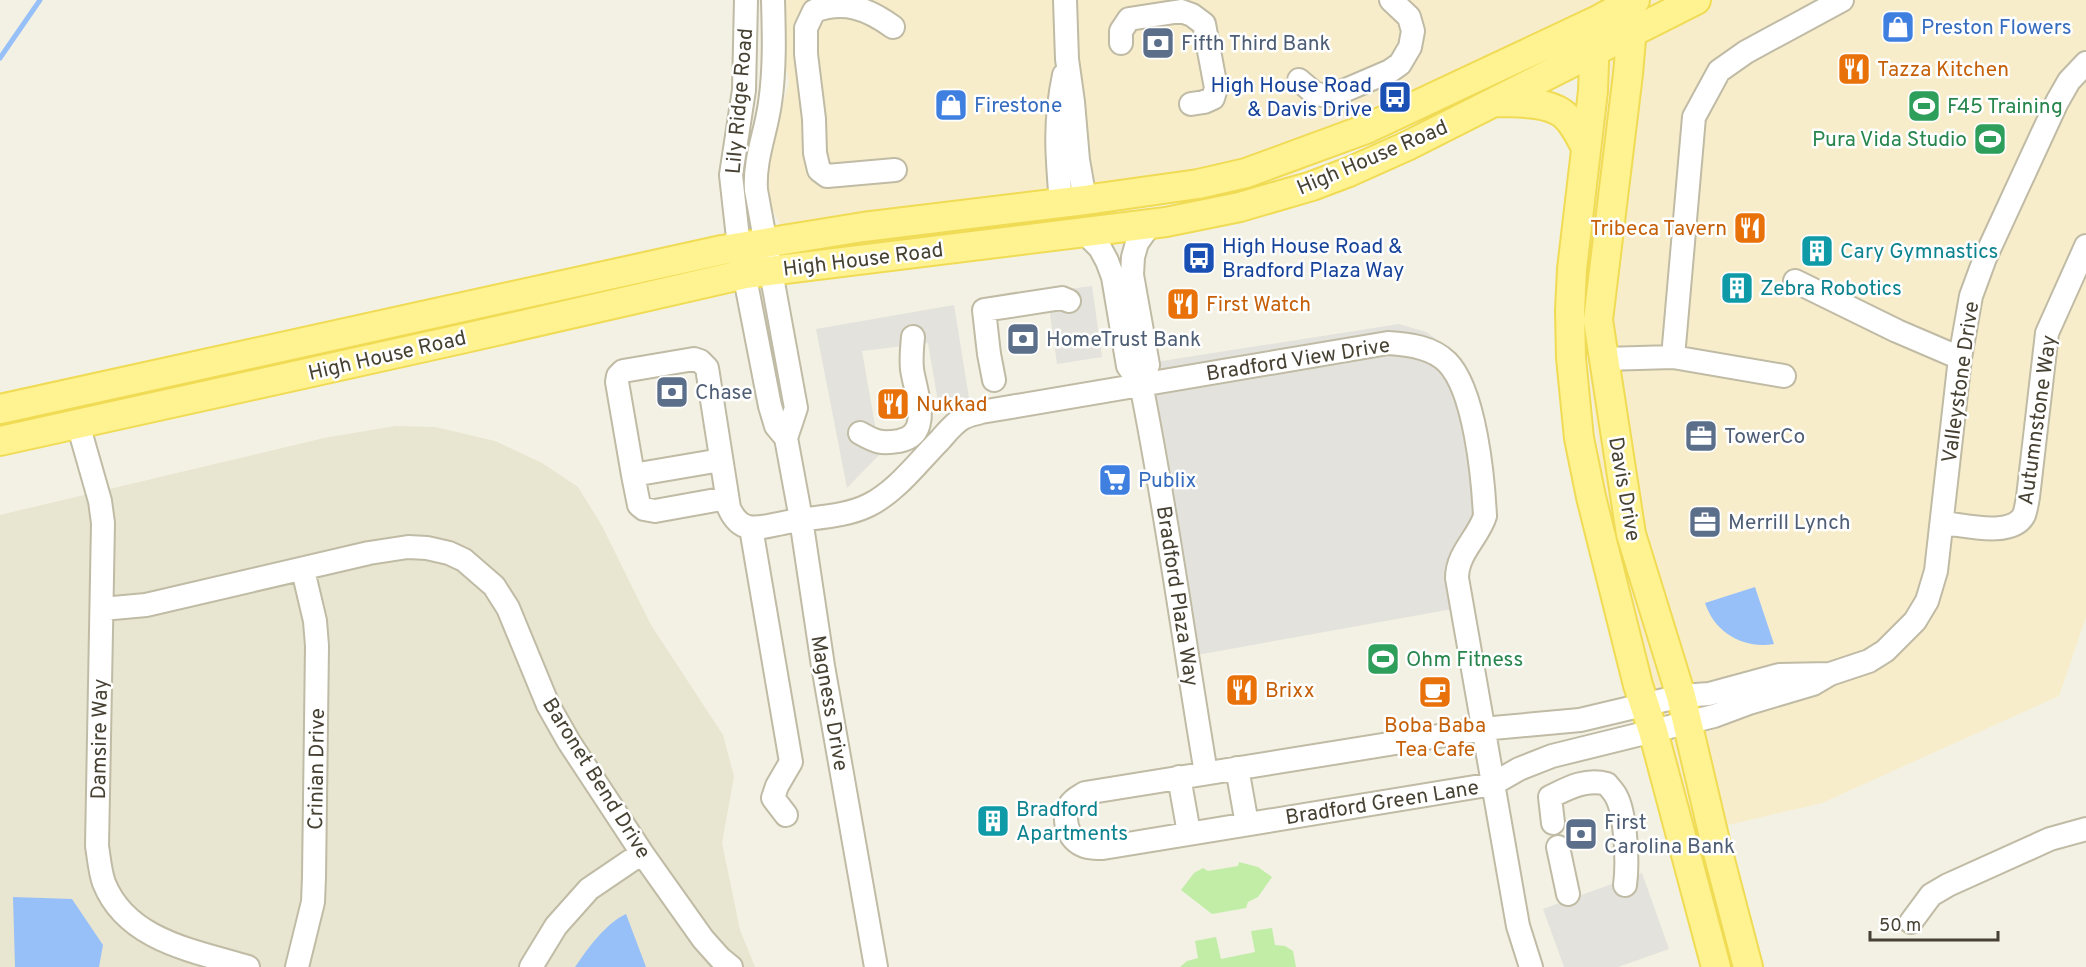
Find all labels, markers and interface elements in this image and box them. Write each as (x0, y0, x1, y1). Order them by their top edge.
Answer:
shop icon: Preston Flowers (1880, 9, 1916, 45)
place label: Preston Flowers (1921, 15, 2072, 42)
bank icon: Fifth Third Bank (1140, 25, 1176, 61)
street label: Lily Ridge Road (721, 27, 760, 175)
place label: Fifth Third Bank (1181, 31, 1331, 58)
restaurant icon: Tazza Kitchen (1836, 51, 1872, 87)
place label: Tazza Kitchen (1877, 57, 2009, 84)
place label: High House Road & Davis Drive (1211, 73, 1372, 124)
bus stop icon: High House Road & Davis Drive (1377, 79, 1413, 115)
shop icon: Firestone (933, 87, 969, 123)
sports icon: F45 Training (1906, 88, 1942, 124)
place label: Firestone (974, 93, 1062, 120)
place label: F45 Training (1947, 94, 2063, 121)
street label: High House Road (1293, 114, 1452, 202)
sports icon: Pura Vida Studio (1972, 121, 2008, 157)
place label: Pura Vida Studio (1812, 127, 1967, 154)
restaurant icon: Tribeca Tavern (1732, 210, 1768, 246)
place label: Tribeca Tavern (1590, 216, 1727, 243)
building icon: Cary Gymnastics (1799, 233, 1835, 269)
place label: High House Road & Bradford Plaza Way (1222, 234, 1404, 285)
street label: High House Road (781, 237, 945, 284)
place label: Cary Gymnastics (1840, 239, 1998, 266)
bus stop icon: High House Road & Bradford Plaza Way (1181, 240, 1217, 276)
building icon: Zebra Robotics (1719, 270, 1755, 306)
place label: Zebra Robotics (1760, 276, 1902, 303)
restaurant icon: First Watch (1165, 286, 1201, 322)
place label: First Watch (1206, 292, 1311, 319)
street label: Valleystone Drive (1937, 300, 1986, 465)
bank icon: HomeTrust Bank (1005, 321, 1041, 357)
street label: High House Road (306, 325, 469, 388)
place label: HomeTrust Bank (1046, 327, 1201, 354)
street label: Bradford View Drive (1204, 333, 1392, 388)
street label: Autumnstone Way (2013, 333, 2064, 507)
bank icon: Chase (654, 374, 690, 410)
place label: Chase (695, 380, 753, 407)
restaurant icon: Nukkad (875, 386, 911, 422)
place label: Nukkad (916, 392, 988, 419)
office icon: TowerCo (1683, 418, 1719, 454)
place label: TowerCo (1724, 424, 1805, 451)
street label: Davis Drive (1601, 435, 1646, 544)
supermarket icon: Publix (1097, 462, 1133, 498)
place label: Publix (1138, 468, 1196, 495)
street label: Bradford Plaza Way (1149, 504, 1204, 688)
office icon: Merrill Lynch (1687, 504, 1723, 540)
place label: Merrill Lynch (1728, 510, 1851, 537)
street label: Magness Drive (803, 633, 854, 773)
sports icon: Ohm Fitness (1365, 641, 1401, 677)
place label: Ohm Fitness (1406, 647, 1523, 674)
restaurant icon: Brixx (1224, 672, 1260, 708)
cafe icon: Boba Baba Tea Cafe (1417, 674, 1453, 710)
street label: Damsire Way (86, 678, 115, 800)
place label: Brixx (1265, 678, 1315, 705)
street label: Baronet Bend Drive (535, 693, 656, 864)
street label: Crinian Drive (303, 708, 332, 830)
place label: Boba Baba Tea Cafe (1384, 713, 1486, 764)
street label: Bradford Green Lane (1283, 775, 1481, 832)
place label: Bradford Apartments (1016, 797, 1128, 848)
building icon: Bradford Apartments (975, 803, 1011, 839)
place label: First Carolina Bank (1604, 810, 1735, 861)
bank icon: First Carolina Bank (1563, 816, 1599, 852)
scale bar (1870, 904, 1998, 942)
text: 50 m (1879, 915, 1921, 938)

